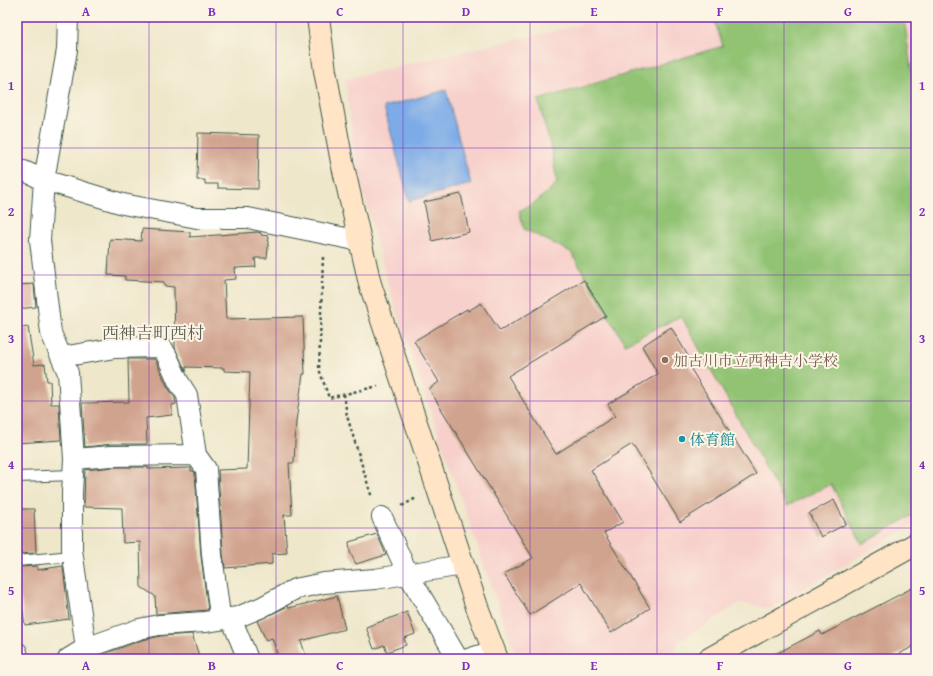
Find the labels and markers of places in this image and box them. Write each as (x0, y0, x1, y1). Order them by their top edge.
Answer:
place label: 加古川市立西神吉小学校 (673, 350, 838, 371)
marker: 加古川市立西神吉小学校 (660, 355, 670, 365)
place label: 体育館 (690, 429, 735, 450)
marker: 体育館 (677, 434, 687, 444)

